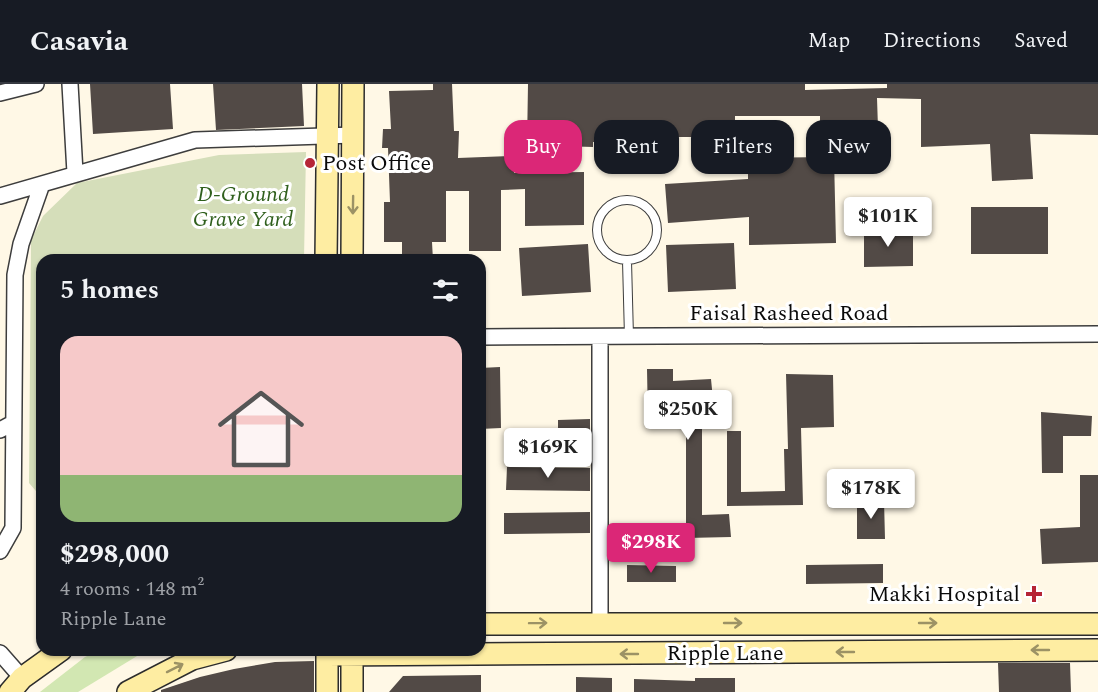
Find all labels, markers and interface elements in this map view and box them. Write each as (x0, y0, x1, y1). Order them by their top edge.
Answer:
text: Casavia (30, 20, 128, 63)
text: Map (808, 25, 850, 57)
text: Directions (883, 25, 981, 57)
text: Saved (1014, 25, 1068, 57)
chip: Buy (504, 120, 582, 174)
chip: Rent (594, 120, 679, 174)
chip: Filters (691, 120, 794, 174)
chip: New (806, 120, 891, 174)
place label: Post Office (322, 147, 431, 180)
marker: Post Office (303, 156, 317, 170)
park label: D-Ground Grave Yard (193, 178, 293, 236)
one-way arrow (347, 195, 359, 215)
pin: $101K (846, 197, 930, 248)
text: $101K (858, 201, 918, 231)
text: 5 homes (60, 270, 159, 310)
icon: filters (429, 274, 462, 307)
street label: Faisal Rasheed Road (689, 297, 889, 330)
icon: home (207, 375, 315, 483)
pin: $250K (646, 390, 730, 441)
text: $250K (658, 394, 718, 424)
pin: $169K (506, 428, 590, 479)
text: $169K (518, 432, 578, 462)
pin: $178K (829, 469, 913, 520)
text: $178K (841, 473, 901, 503)
pin: $298K (609, 523, 693, 574)
text: $298K (621, 527, 681, 557)
text: $298,000 (60, 534, 169, 574)
text: 4 rooms · 148 m² (60, 574, 204, 604)
place label: Makki Hospital (869, 578, 1020, 611)
marker: Makki Hospital (1025, 585, 1043, 603)
text: Ripple Lane (60, 604, 166, 634)
one-way arrow (528, 617, 548, 629)
one-way arrow (723, 617, 743, 629)
one-way arrow (918, 617, 938, 629)
street label: Ripple Lane (666, 637, 784, 670)
one-way arrow (1030, 644, 1050, 656)
one-way arrow (835, 646, 855, 658)
one-way arrow (619, 648, 639, 660)
one-way arrow (166, 661, 184, 673)

